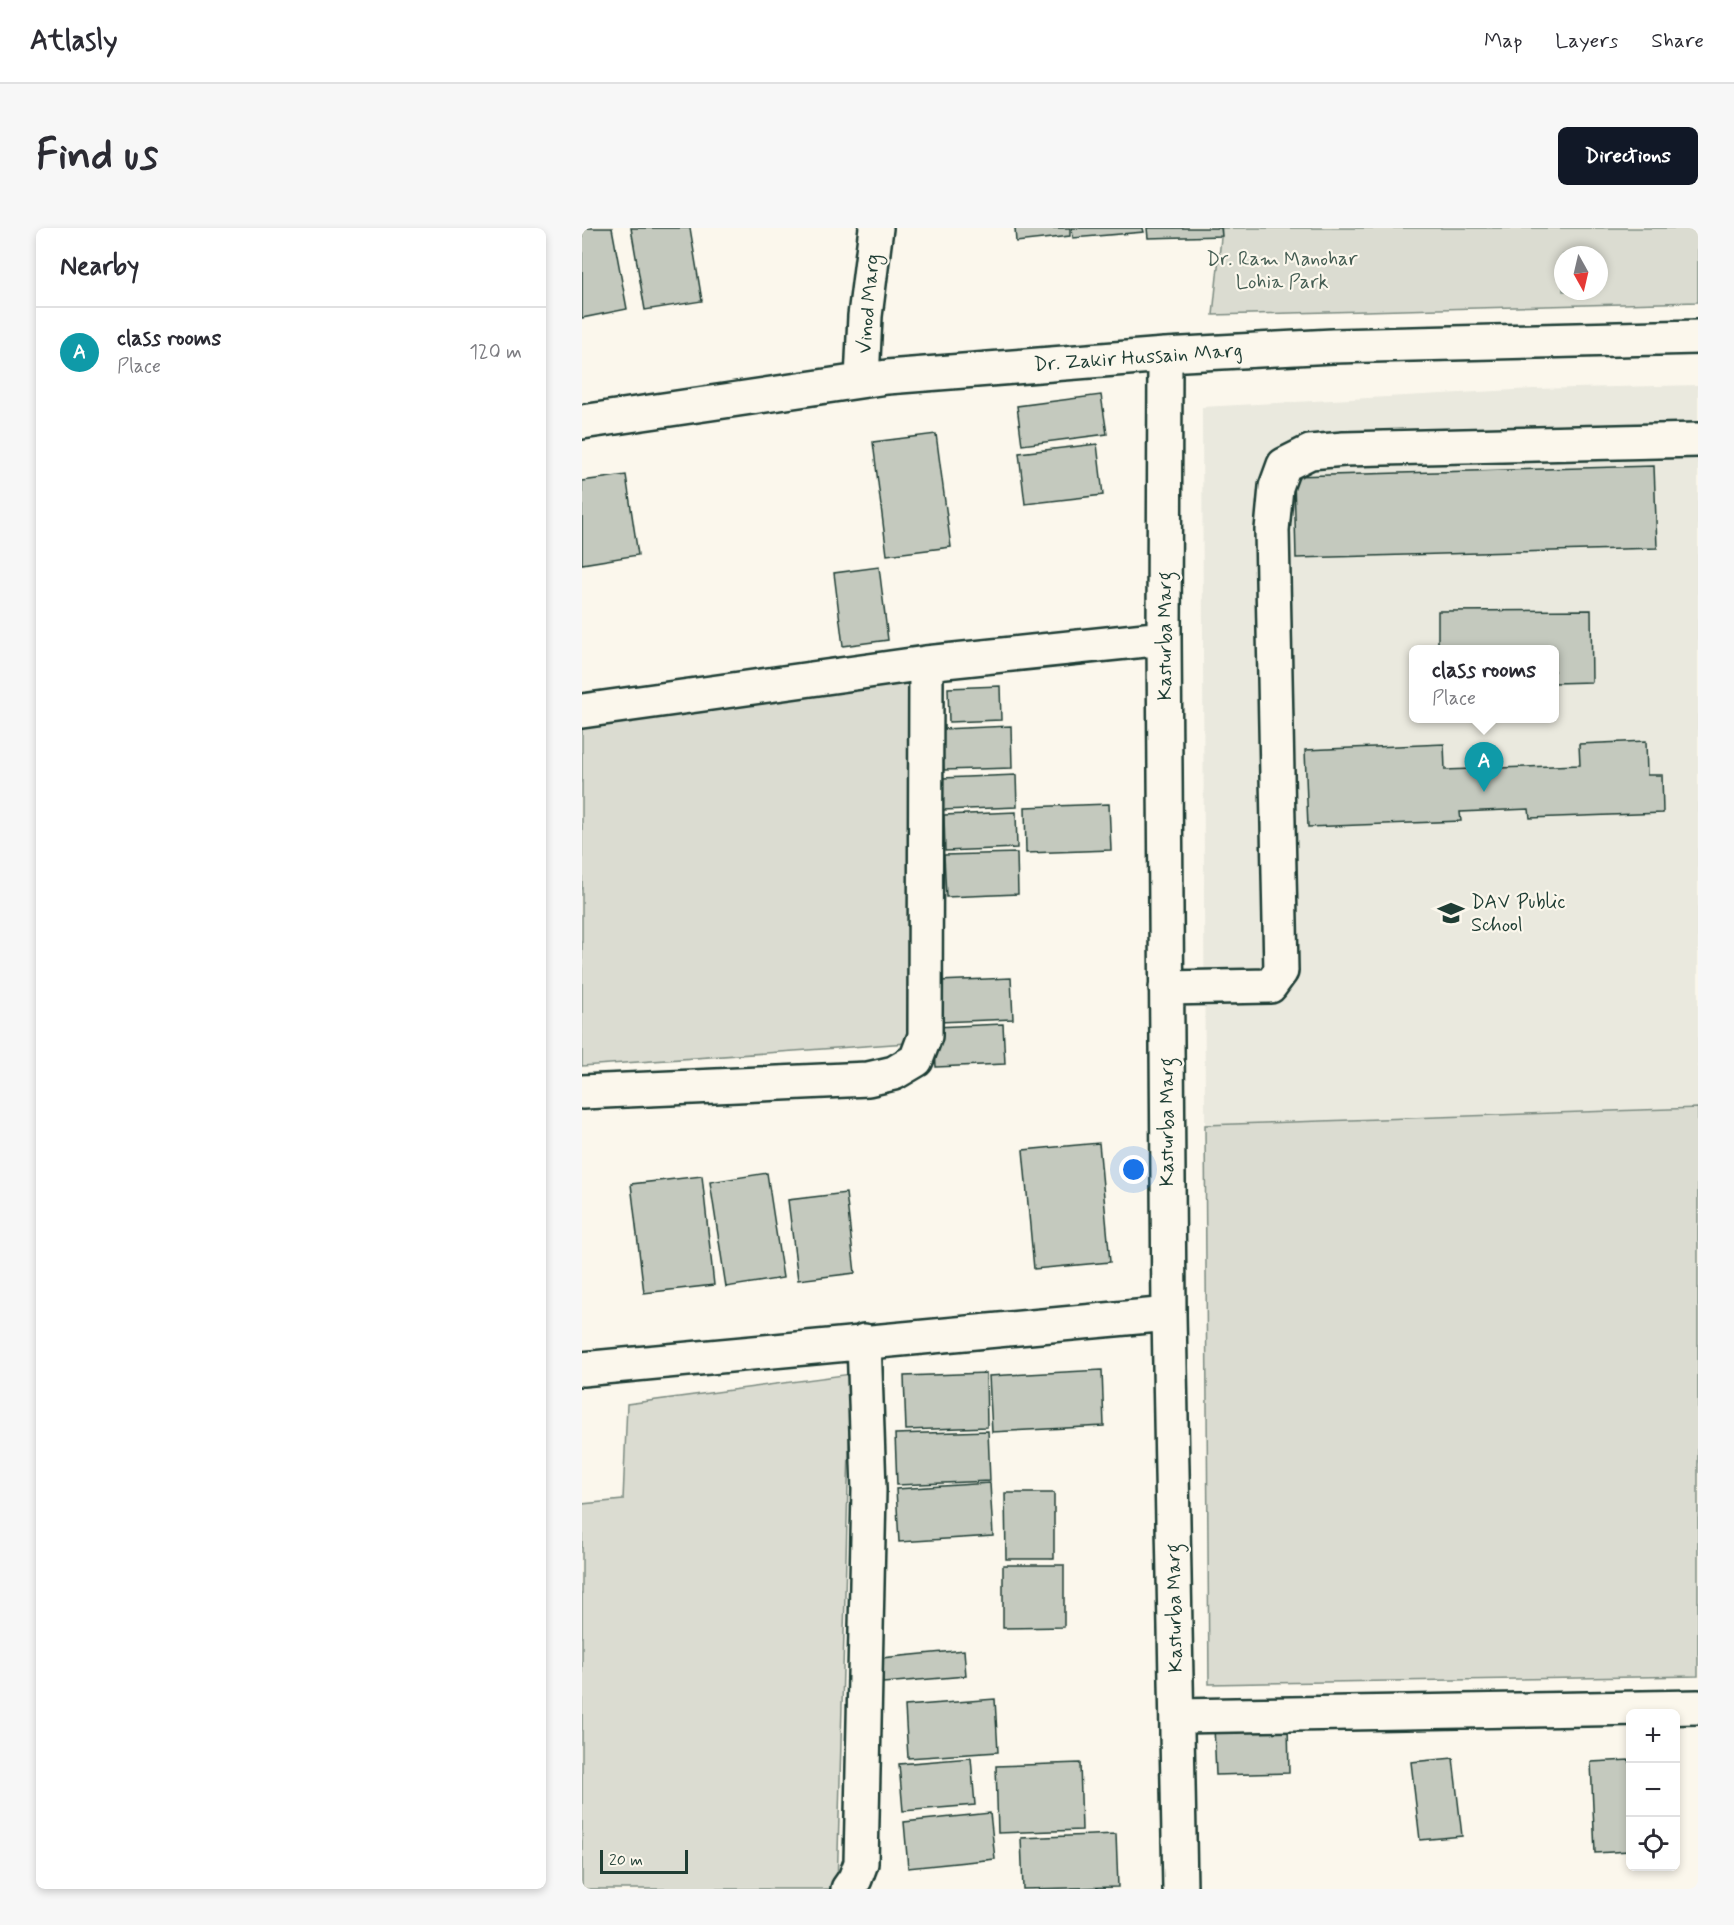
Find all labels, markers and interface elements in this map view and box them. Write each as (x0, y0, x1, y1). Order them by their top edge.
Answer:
text: Atlasly (30, 23, 118, 60)
text: Map (1484, 27, 1522, 55)
text: Layers (1555, 27, 1618, 55)
text: Share (1651, 27, 1704, 55)
button: Directions (1558, 127, 1698, 185)
text: Find us (36, 129, 158, 184)
park label: Dr. Ram Manohar Lohia Park (1206, 246, 1358, 296)
north arrow (1554, 246, 1608, 300)
text: Nearby (60, 250, 139, 284)
street label: Vinod Marg (851, 253, 888, 355)
text: class rooms (117, 325, 221, 353)
street label: Dr. Zakir Hussain Marg (1033, 337, 1243, 379)
text: A (73, 339, 86, 366)
text: 120 m (469, 339, 522, 366)
text: Place (117, 353, 161, 380)
street label: Kasturba Marg (1152, 571, 1181, 701)
popup (1409, 645, 1559, 723)
text: class rooms (1432, 657, 1536, 685)
text: Place (1432, 685, 1476, 712)
pin: A (1464, 742, 1504, 792)
place label: DAV Public School (1471, 889, 1566, 939)
school or university icon: DAV Public School (1436, 898, 1466, 928)
street label: Kasturba Marg (1154, 1057, 1183, 1187)
your location (1119, 1155, 1148, 1184)
street label: Kasturba Marg (1160, 1543, 1192, 1673)
map controls (1626, 1709, 1680, 1871)
button: + (1626, 1709, 1680, 1763)
button: − (1626, 1763, 1680, 1817)
button: locate (1626, 1817, 1680, 1871)
scale bar (600, 1847, 688, 1874)
text: 20 m (609, 1850, 643, 1871)

